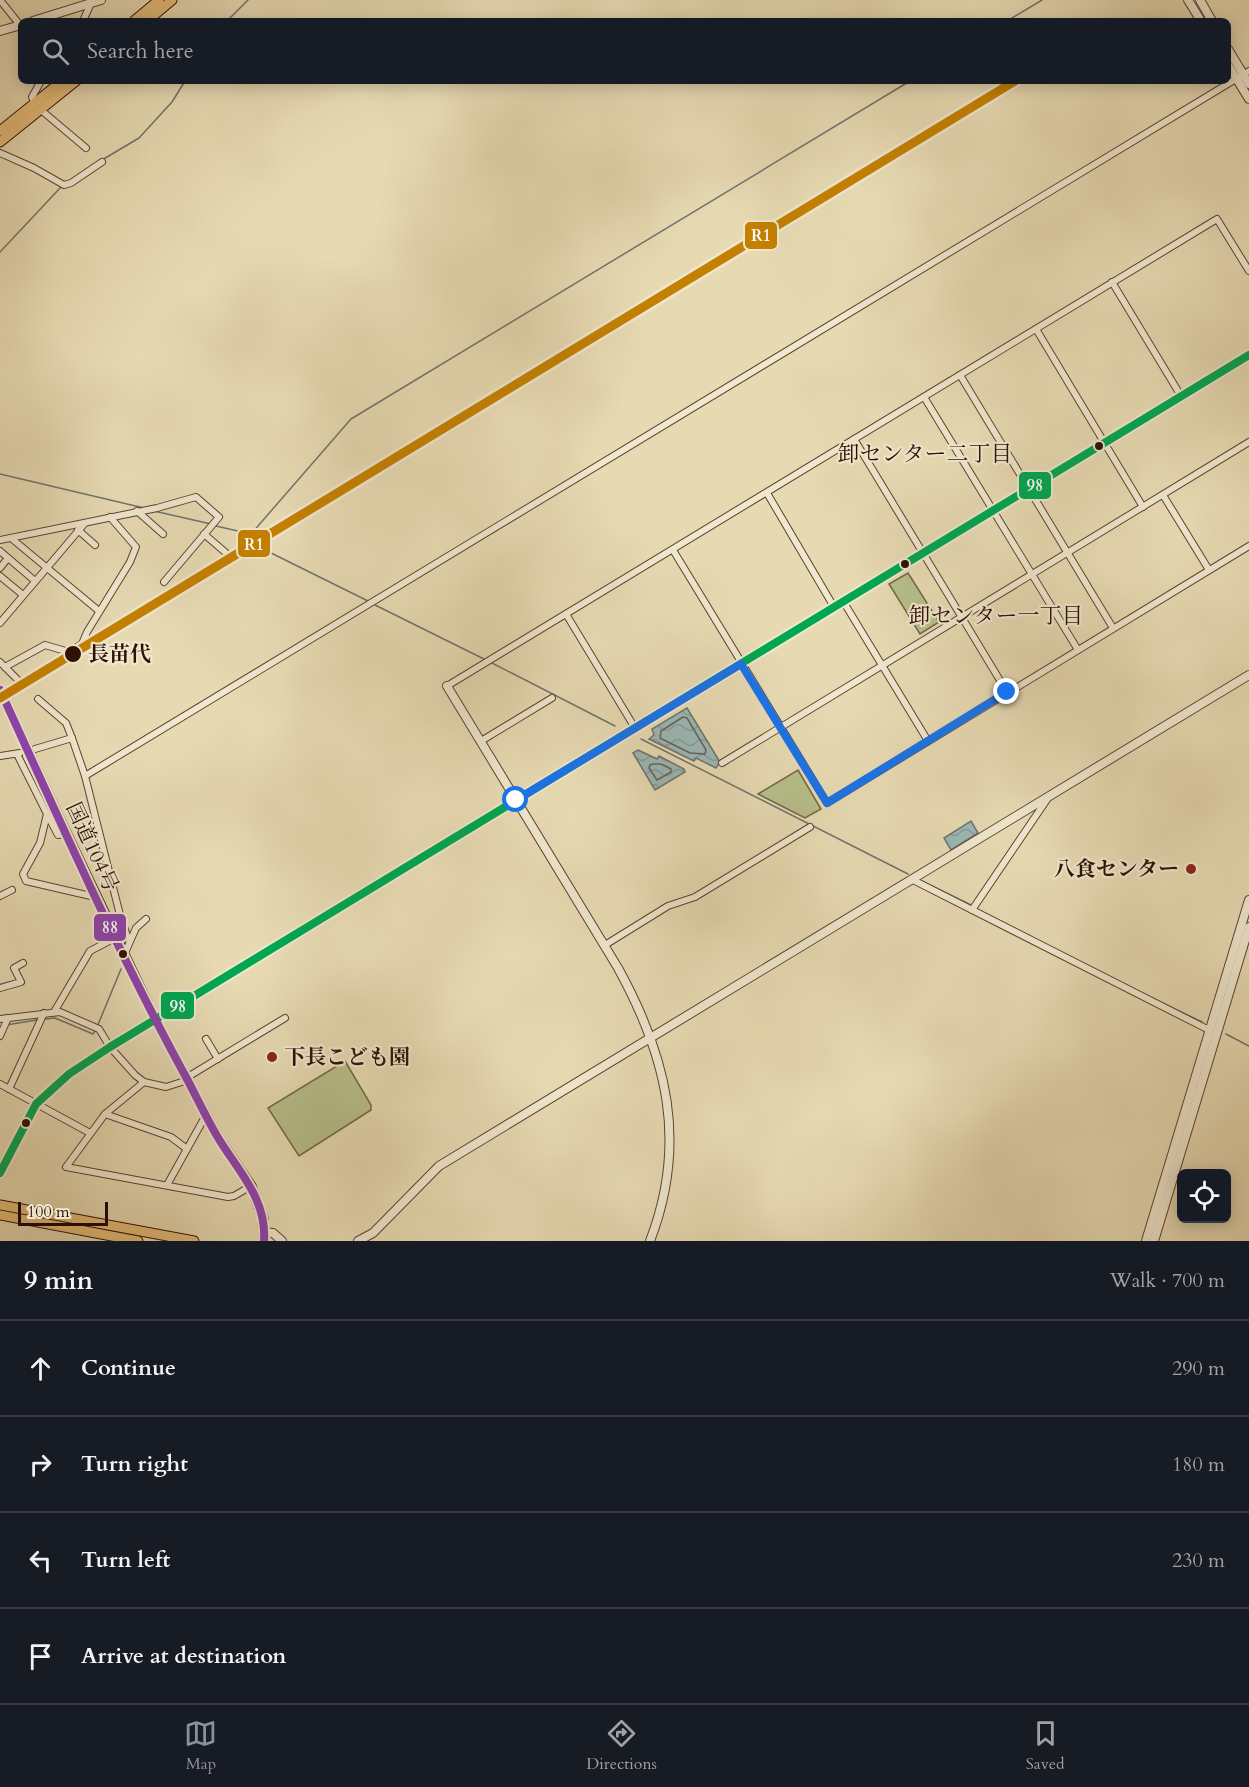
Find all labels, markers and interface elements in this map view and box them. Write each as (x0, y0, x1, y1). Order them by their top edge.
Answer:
search box (18, 18, 1231, 84)
icon: search (39, 35, 72, 68)
text: Search here (87, 36, 194, 66)
line badge: R1 (744, 221, 778, 250)
text: R1 (751, 225, 771, 247)
district label: 卸センター二丁目 (837, 439, 1013, 469)
unlabelled marker (1093, 440, 1105, 452)
line badge: 98 (1018, 471, 1052, 500)
text: 98 (1027, 475, 1043, 497)
line badge: R1 (237, 529, 271, 558)
text: R1 (244, 534, 264, 556)
unlabelled marker (899, 558, 911, 570)
district label: 卸センター一丁目 (908, 601, 1084, 631)
place label: 長苗代 (88, 640, 151, 669)
marker: 長苗代 (63, 644, 83, 664)
route end (993, 678, 1019, 704)
route start (502, 786, 528, 812)
street label: 国道104号 (59, 798, 125, 896)
place label: 八食センター (1054, 855, 1179, 884)
marker: 八食センター (1184, 862, 1198, 876)
line badge: 88 (93, 913, 127, 942)
text: 88 (102, 917, 118, 939)
unlabelled marker (117, 948, 129, 960)
line badge: 98 (160, 991, 195, 1020)
text: 98 (170, 996, 186, 1018)
place label: 下長こども園 (284, 1043, 410, 1072)
marker: 下長こども園 (265, 1050, 279, 1064)
unlabelled marker (20, 1117, 32, 1129)
map controls (1177, 1169, 1231, 1223)
button: locate (1177, 1169, 1231, 1223)
scale bar (18, 1199, 108, 1226)
text: 100 m (27, 1201, 69, 1223)
text: 9 min (24, 1263, 93, 1298)
text: Walk · 700 m (1110, 1267, 1225, 1294)
icon: ahead (24, 1352, 57, 1385)
text: Continue (81, 1353, 176, 1383)
text: 290 m (1172, 1355, 1225, 1382)
icon: right (24, 1448, 57, 1481)
text: Turn right (81, 1449, 188, 1479)
text: 180 m (1172, 1451, 1225, 1478)
icon: left (24, 1544, 57, 1577)
text: Turn left (81, 1545, 170, 1575)
text: 230 m (1172, 1547, 1225, 1574)
icon: arrive (24, 1640, 57, 1673)
text: Arrive at destination (81, 1641, 286, 1671)
tab: Map (184, 1717, 217, 1775)
tab: Directions (586, 1717, 657, 1775)
tab: Saved (1026, 1717, 1065, 1775)

